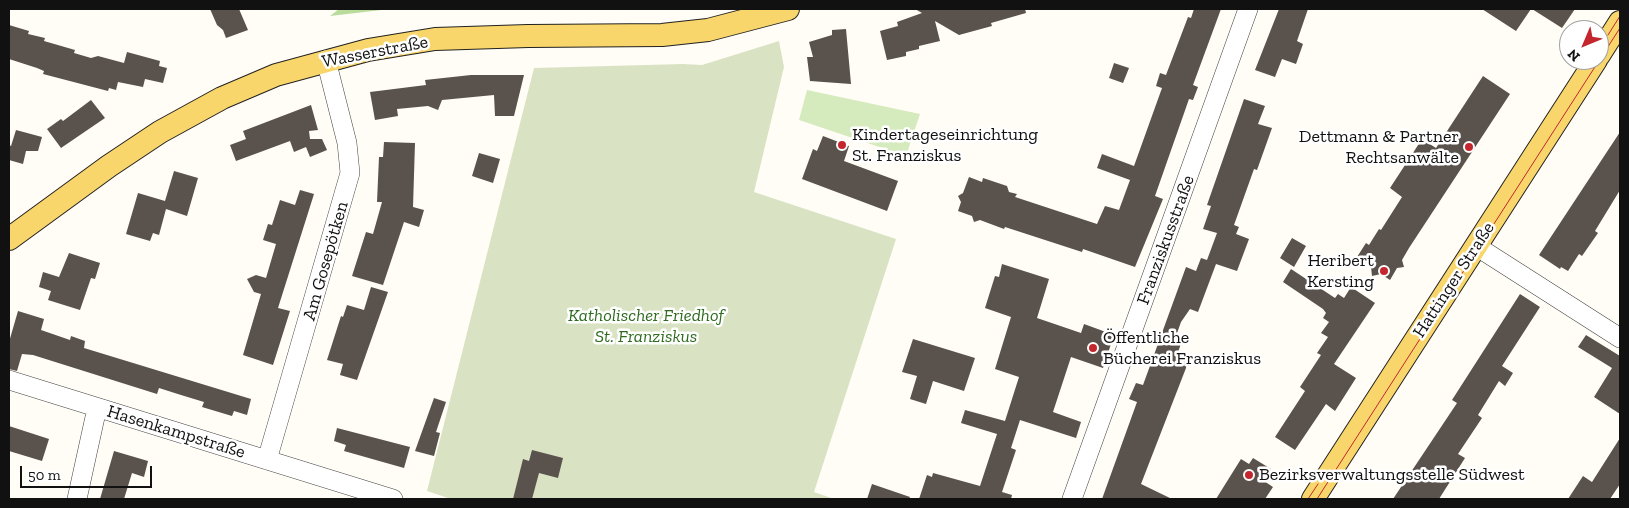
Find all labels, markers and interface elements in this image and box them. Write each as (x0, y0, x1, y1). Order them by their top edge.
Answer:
north arrow (1559, 20, 1609, 70)
street label: Wasserstraße (320, 31, 430, 73)
text: N (1564, 45, 1584, 65)
place label: Kindertageseinrichtung St. Franziskus (852, 124, 1038, 166)
place label: Dettmann & Partner Rechtsanwälte (1299, 126, 1459, 168)
marker: Kindertageseinrichtung St. Franziskus (836, 139, 848, 151)
marker: Dettmann & Partner Rechtsanwälte (1463, 141, 1475, 153)
street label: Franziskusstraße (1133, 172, 1199, 308)
street label: Am Gosepötken (299, 199, 353, 323)
street label: Hattinger Straße (1409, 218, 1499, 342)
place label: Heribert Kersting (1307, 250, 1374, 292)
marker: Heribert Kersting (1378, 265, 1390, 277)
park label: Katholischer Friedhof St. Franziskus (568, 305, 724, 348)
place label: Öffentliche Bücherei Franziskus (1103, 327, 1261, 369)
marker: Öffentliche Bücherei Franziskus (1087, 342, 1099, 354)
street label: Hasenkampstraße (104, 401, 248, 463)
scale bar (22, 456, 155, 488)
place label: Bezirksverwaltungsstelle Südwest (1259, 464, 1525, 486)
text: 50 m (28, 466, 61, 484)
marker: Bezirksverwaltungsstelle Südwest (1243, 469, 1255, 481)

